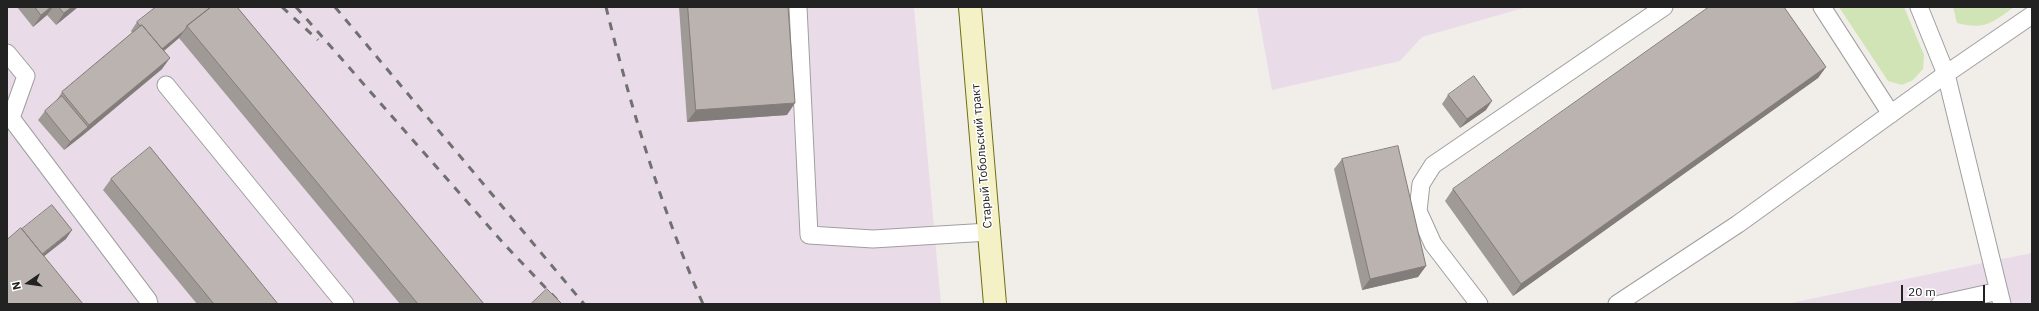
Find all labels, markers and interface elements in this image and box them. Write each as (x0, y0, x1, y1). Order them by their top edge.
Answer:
street label: Старый Тобольский тракт (969, 83, 995, 229)
north arrow (8, 263, 48, 303)
scale bar (1903, 277, 1987, 303)
text: N (9, 280, 24, 291)
text: 20 m (1908, 284, 1936, 299)

